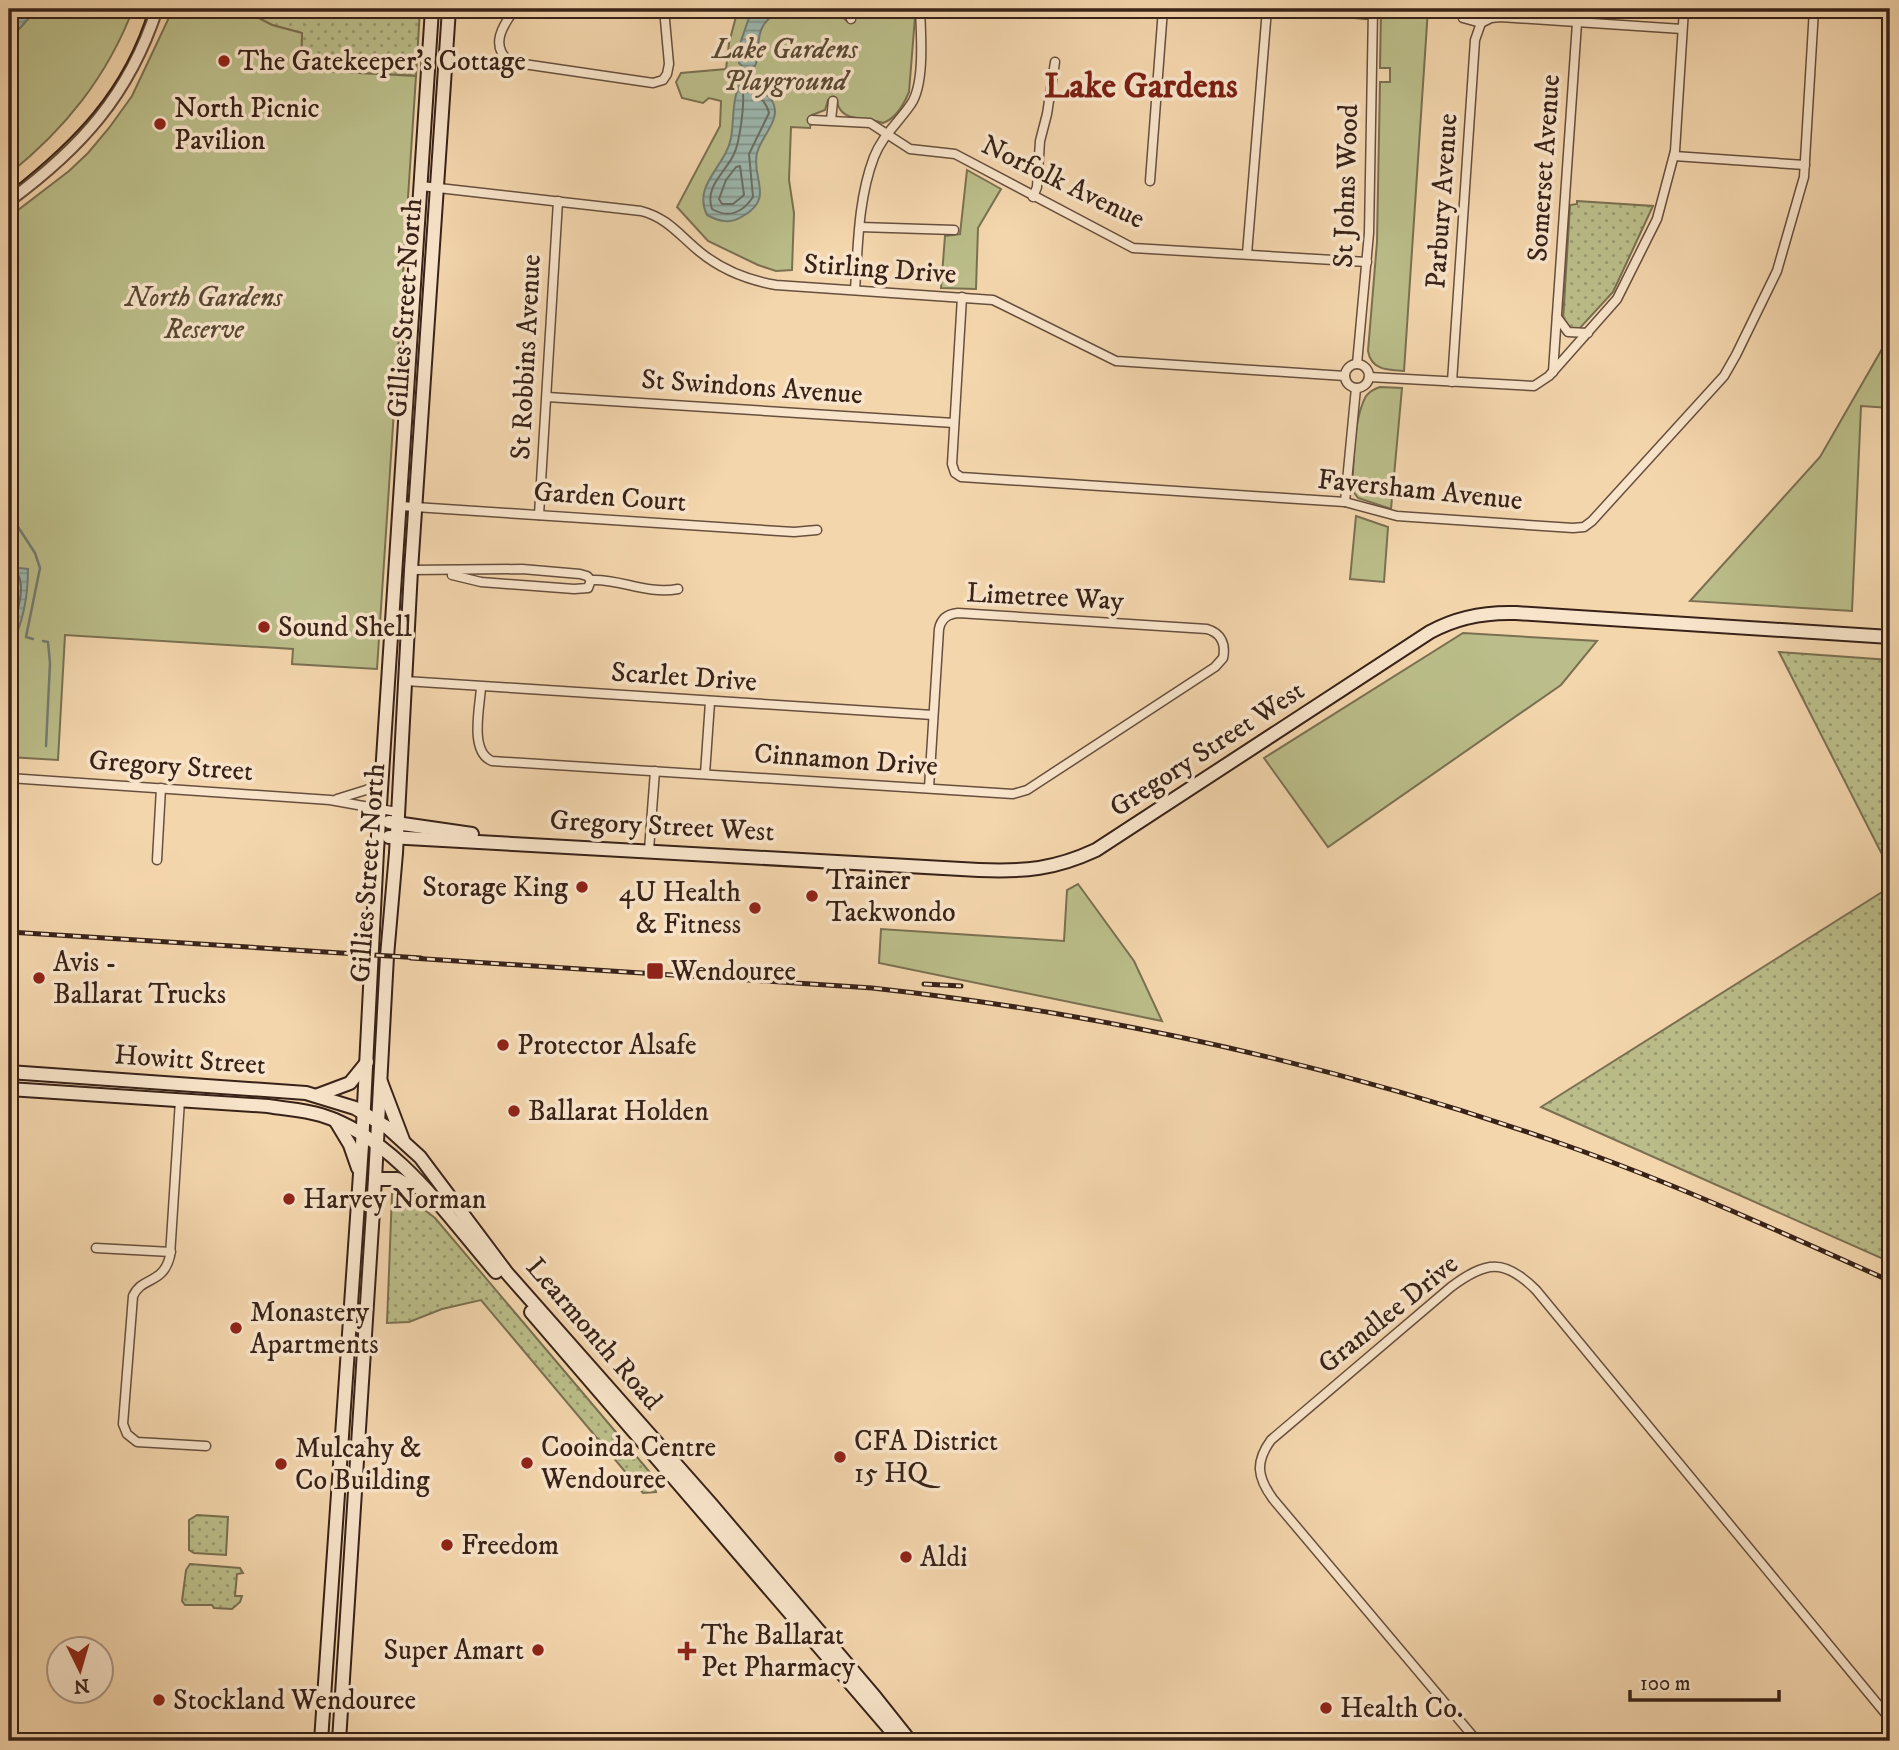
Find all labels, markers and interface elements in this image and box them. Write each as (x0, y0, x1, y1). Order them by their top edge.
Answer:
park label: Lake Gardens Playground (710, 32, 858, 99)
place label: The Gatekeeper's Cottage (238, 44, 526, 79)
marker: The Gatekeeper's Cottage (216, 53, 232, 69)
district label: Lake Gardens (1044, 65, 1238, 109)
street label: Somerset Avenue (1520, 73, 1568, 263)
place label: North Picnic Pavilion (174, 91, 319, 158)
street label: St Johns Wood (1326, 103, 1366, 269)
street label: Parbury Avenue (1418, 112, 1466, 290)
marker: North Picnic Pavilion (152, 116, 168, 132)
street label: Norfolk Avenue (975, 127, 1151, 237)
street label: Gillies Street North (380, 197, 430, 419)
street label: Stirling Drive (802, 246, 958, 292)
street label: St Robbins Avenue (503, 253, 549, 461)
park label: North Gardens Reserve (123, 280, 283, 347)
street label: St Swindons Avenue (640, 362, 864, 412)
street label: Faversham Avenue (1316, 462, 1524, 518)
street label: Garden Court (532, 474, 688, 520)
street label: Limetree Way (965, 575, 1125, 619)
place label: Sound Shell (278, 610, 413, 645)
marker: Sound Shell (256, 619, 272, 635)
street label: Scarlet Drive (610, 654, 758, 700)
street label: Gregory Street West (1103, 673, 1311, 825)
street label: Cinnamon Drive (753, 736, 939, 784)
street label: Gregory Street (88, 743, 254, 789)
street label: Gillies Street North (343, 762, 393, 984)
street label: Gregory Street West (549, 803, 775, 849)
place label: Trainer Taekwondo (826, 863, 956, 930)
place label: Storage King (422, 870, 568, 905)
place label: 4U Health & Fitness (619, 875, 741, 942)
marker: Storage King (574, 879, 590, 895)
marker: Trainer Taekwondo (804, 888, 820, 904)
marker: 4U Health & Fitness (747, 900, 763, 916)
place label: Avis - Ballarat Trucks (53, 945, 226, 1012)
place label: Wendouree (670, 954, 796, 989)
marker: Wendouree (645, 961, 665, 981)
marker: Avis - Ballarat Trucks (31, 970, 47, 986)
place label: Protector Alsafe (517, 1028, 697, 1063)
street label: Howitt Street (113, 1037, 267, 1083)
marker: Protector Alsafe (495, 1037, 511, 1053)
place label: Ballarat Holden (528, 1094, 709, 1129)
marker: Ballarat Holden (506, 1103, 522, 1119)
place label: Harvey Norman (303, 1182, 487, 1217)
marker: Harvey Norman (281, 1191, 297, 1207)
street label: Grandlee Drive (1311, 1247, 1465, 1381)
street label: Learmonth Road (518, 1251, 670, 1417)
place label: Monastery Apartments (250, 1295, 379, 1362)
marker: Monastery Apartments (228, 1320, 244, 1336)
place label: CFA District 15 HQ (854, 1424, 998, 1491)
place label: Cooinda Centre Wendouree (540, 1430, 716, 1497)
place label: Mulcahy & Co Building (295, 1431, 430, 1498)
marker: CFA District 15 HQ (832, 1449, 848, 1465)
marker: Cooinda Centre Wendouree (519, 1455, 535, 1471)
marker: Mulcahy & Co Building (273, 1456, 289, 1472)
place label: Freedom (461, 1528, 559, 1563)
marker: Freedom (439, 1537, 455, 1553)
place label: Aldi (920, 1540, 967, 1575)
marker: Aldi (898, 1549, 914, 1565)
place label: The Ballarat Pet Pharmacy (701, 1618, 856, 1685)
place label: Super Amart (384, 1633, 524, 1668)
north arrow (46, 1634, 116, 1704)
marker: Super Amart (530, 1642, 546, 1658)
marker: The Ballarat Pet Pharmacy (679, 1643, 695, 1659)
scale bar (1630, 1659, 1778, 1703)
text: 100 m (1640, 1671, 1691, 1697)
text: N (72, 1673, 90, 1698)
place label: Stockland Wendouree (173, 1683, 416, 1718)
place label: Health Co. (1340, 1691, 1463, 1726)
marker: Stockland Wendouree (151, 1692, 167, 1708)
marker: Health Co. (1318, 1700, 1334, 1716)

